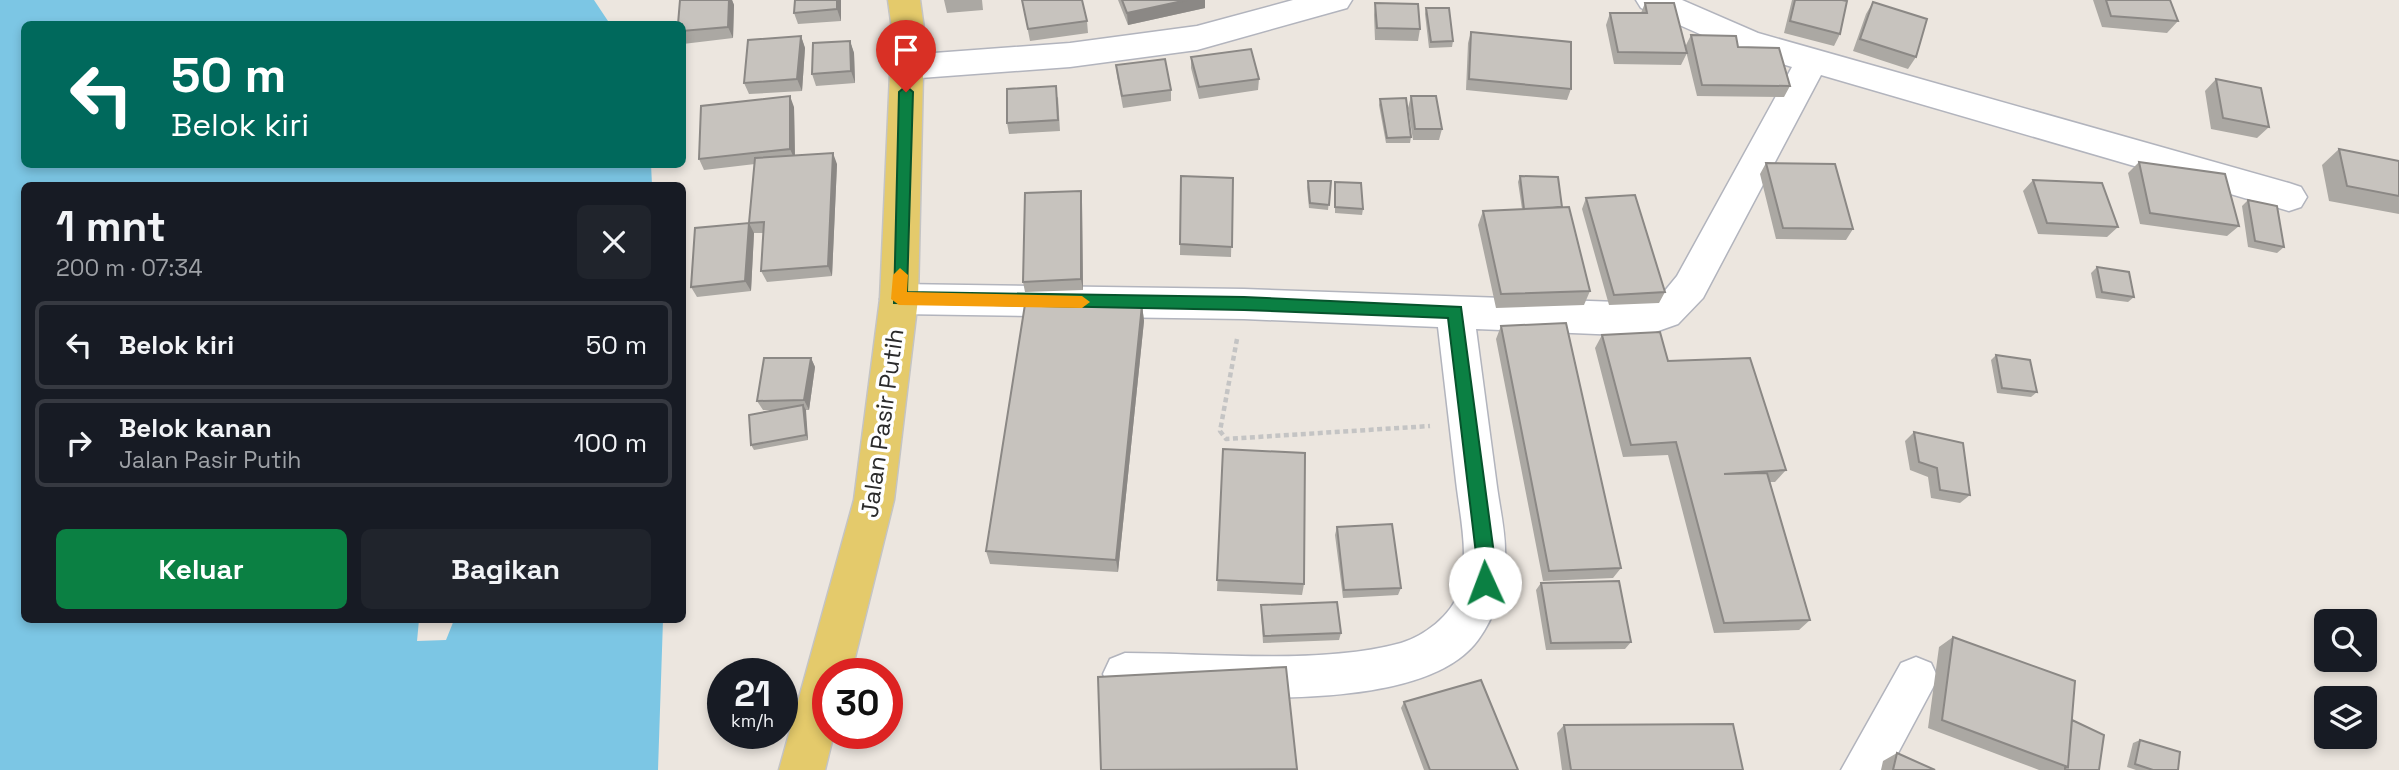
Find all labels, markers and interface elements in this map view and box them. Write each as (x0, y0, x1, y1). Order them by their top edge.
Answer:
pin (876, 20, 936, 92)
icon: arrive (887, 31, 925, 69)
text: 50 m (171, 44, 286, 106)
icon: left (56, 49, 147, 140)
text: Belok kiri (171, 105, 309, 145)
text: 1 mnt (56, 200, 166, 253)
button: close (577, 205, 651, 279)
text: 200 m · 07:34 (56, 253, 203, 283)
icon: left (60, 326, 98, 364)
street label: Jalan Pasir Putih (853, 327, 911, 519)
text: Belok kiri (119, 328, 234, 362)
text: 50 m (586, 328, 647, 362)
text: Belok kanan (119, 411, 272, 445)
icon: right (60, 424, 98, 462)
text: 100 m (574, 426, 647, 460)
text: Jalan Pasir Putih (119, 445, 301, 475)
button: Keluar (56, 529, 347, 609)
button: Bagikan (361, 529, 651, 609)
position arrow (1448, 546, 1522, 620)
map controls (2314, 609, 2377, 749)
button: search (2314, 609, 2377, 672)
speed limit sign: 30 (812, 658, 903, 749)
text: 21 (734, 672, 771, 716)
button: layers (2314, 686, 2377, 749)
text: km/h (731, 709, 774, 732)

